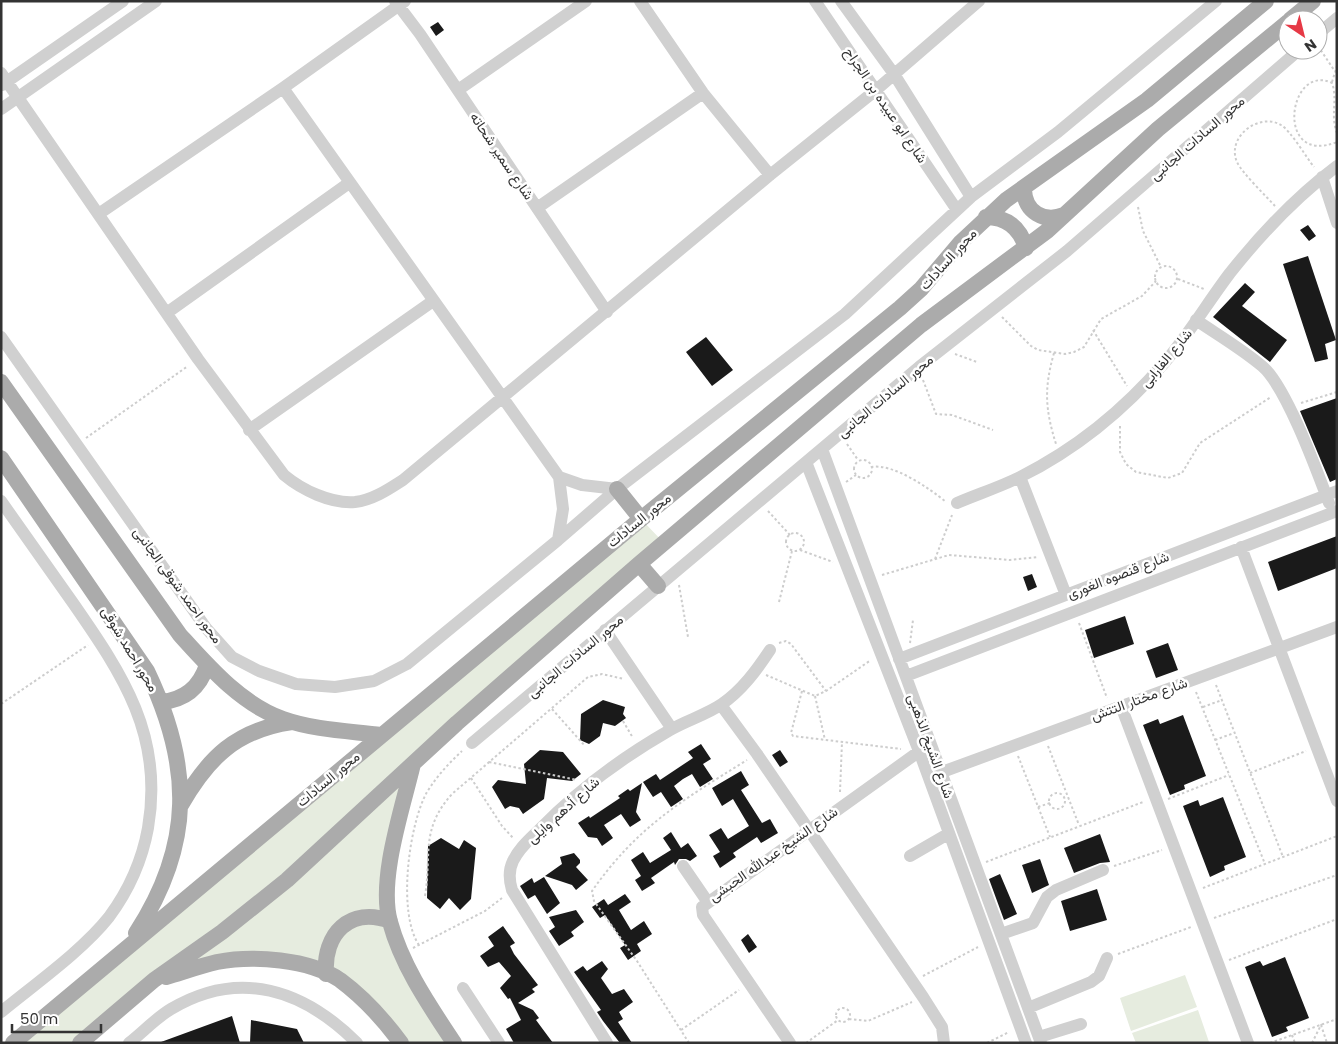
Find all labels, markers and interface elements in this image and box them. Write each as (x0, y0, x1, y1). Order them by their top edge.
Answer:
north arrow (1278, 10, 1328, 60)
text: N (1300, 34, 1321, 57)
street label: شارع ابو عبيده بن الجراح (839, 43, 932, 168)
street label: محور السادات الجانبى (1145, 91, 1249, 185)
street label: شارع سمير شحاته (464, 108, 539, 204)
street label: محور السادات (915, 224, 981, 294)
street label: شارع الفارابى (1135, 324, 1197, 392)
street label: محور السادات الجانبى (833, 350, 937, 442)
street label: محور السادات (603, 488, 675, 552)
street label: محور احمد شوقى الجانبى (129, 523, 227, 647)
street label: شارع قنصوه الغورى (1064, 546, 1172, 605)
street label: محور احمد شوقى (97, 603, 163, 695)
street label: محور السادات الجانبى (523, 610, 627, 702)
street label: شارع مختار التتش (1088, 672, 1190, 727)
street label: شارع الشيخ الذهبى (902, 691, 959, 801)
street label: محور السادات (292, 747, 364, 811)
street label: شارع أدهم وايلى (522, 772, 604, 849)
street label: شارع الشيخ عبدالله الحبشى (704, 802, 842, 907)
scale bar (12, 1002, 101, 1034)
text: 50 m (20, 1008, 58, 1029)

